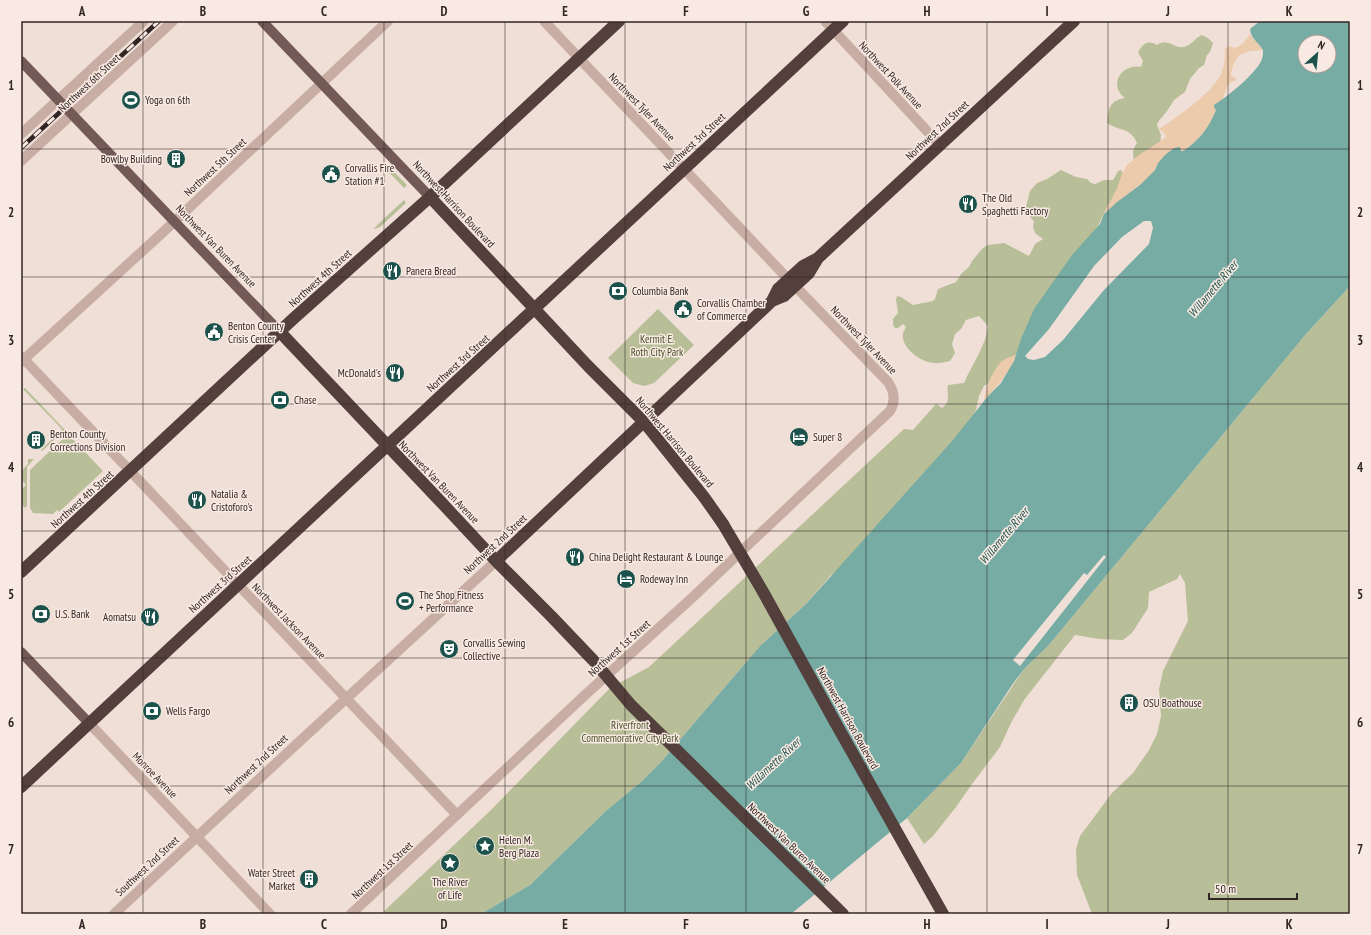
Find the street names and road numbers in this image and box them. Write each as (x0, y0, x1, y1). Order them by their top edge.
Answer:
street label: Northwest Polk Avenue (856, 38, 926, 112)
street label: Northwest 6th Street (55, 51, 123, 115)
street label: Northwest Tyler Avenue (606, 70, 678, 144)
street label: Northwest 2nd Street (902, 97, 972, 163)
street label: Northwest 3rd Street (660, 110, 728, 174)
street label: Northwest 5th Street (181, 135, 249, 199)
street label: Northwest Harrison Boulevard (410, 157, 498, 251)
street label: Northwest Van Buren Avenue (173, 202, 260, 291)
street label: Northwest 4th Street (286, 246, 354, 310)
street label: Northwest Tyler Avenue (828, 303, 900, 377)
street label: Northwest 3rd Street (424, 331, 492, 395)
street label: Northwest Harrison Boulevard (633, 394, 717, 490)
street label: Northwest Van Buren Avenue (396, 438, 483, 527)
street label: Northwest 4th Street (48, 467, 116, 531)
street label: Northwest 2nd Street (460, 511, 530, 577)
street label: Northwest 3rd Street (186, 552, 254, 616)
street label: Northwest Jackson Avenue (249, 580, 329, 662)
street label: Northwest 1st Street (585, 616, 653, 680)
street label: Northwest Harrison Boulevard (814, 665, 882, 772)
street label: Northwest 2nd Street (221, 731, 291, 797)
street label: Monroe Avenue (130, 749, 181, 801)
street label: Northwest Van Buren Avenue (745, 800, 834, 887)
street label: Southwest 2nd Street (112, 833, 182, 899)
street label: Northwest 1st Street (348, 838, 416, 902)

